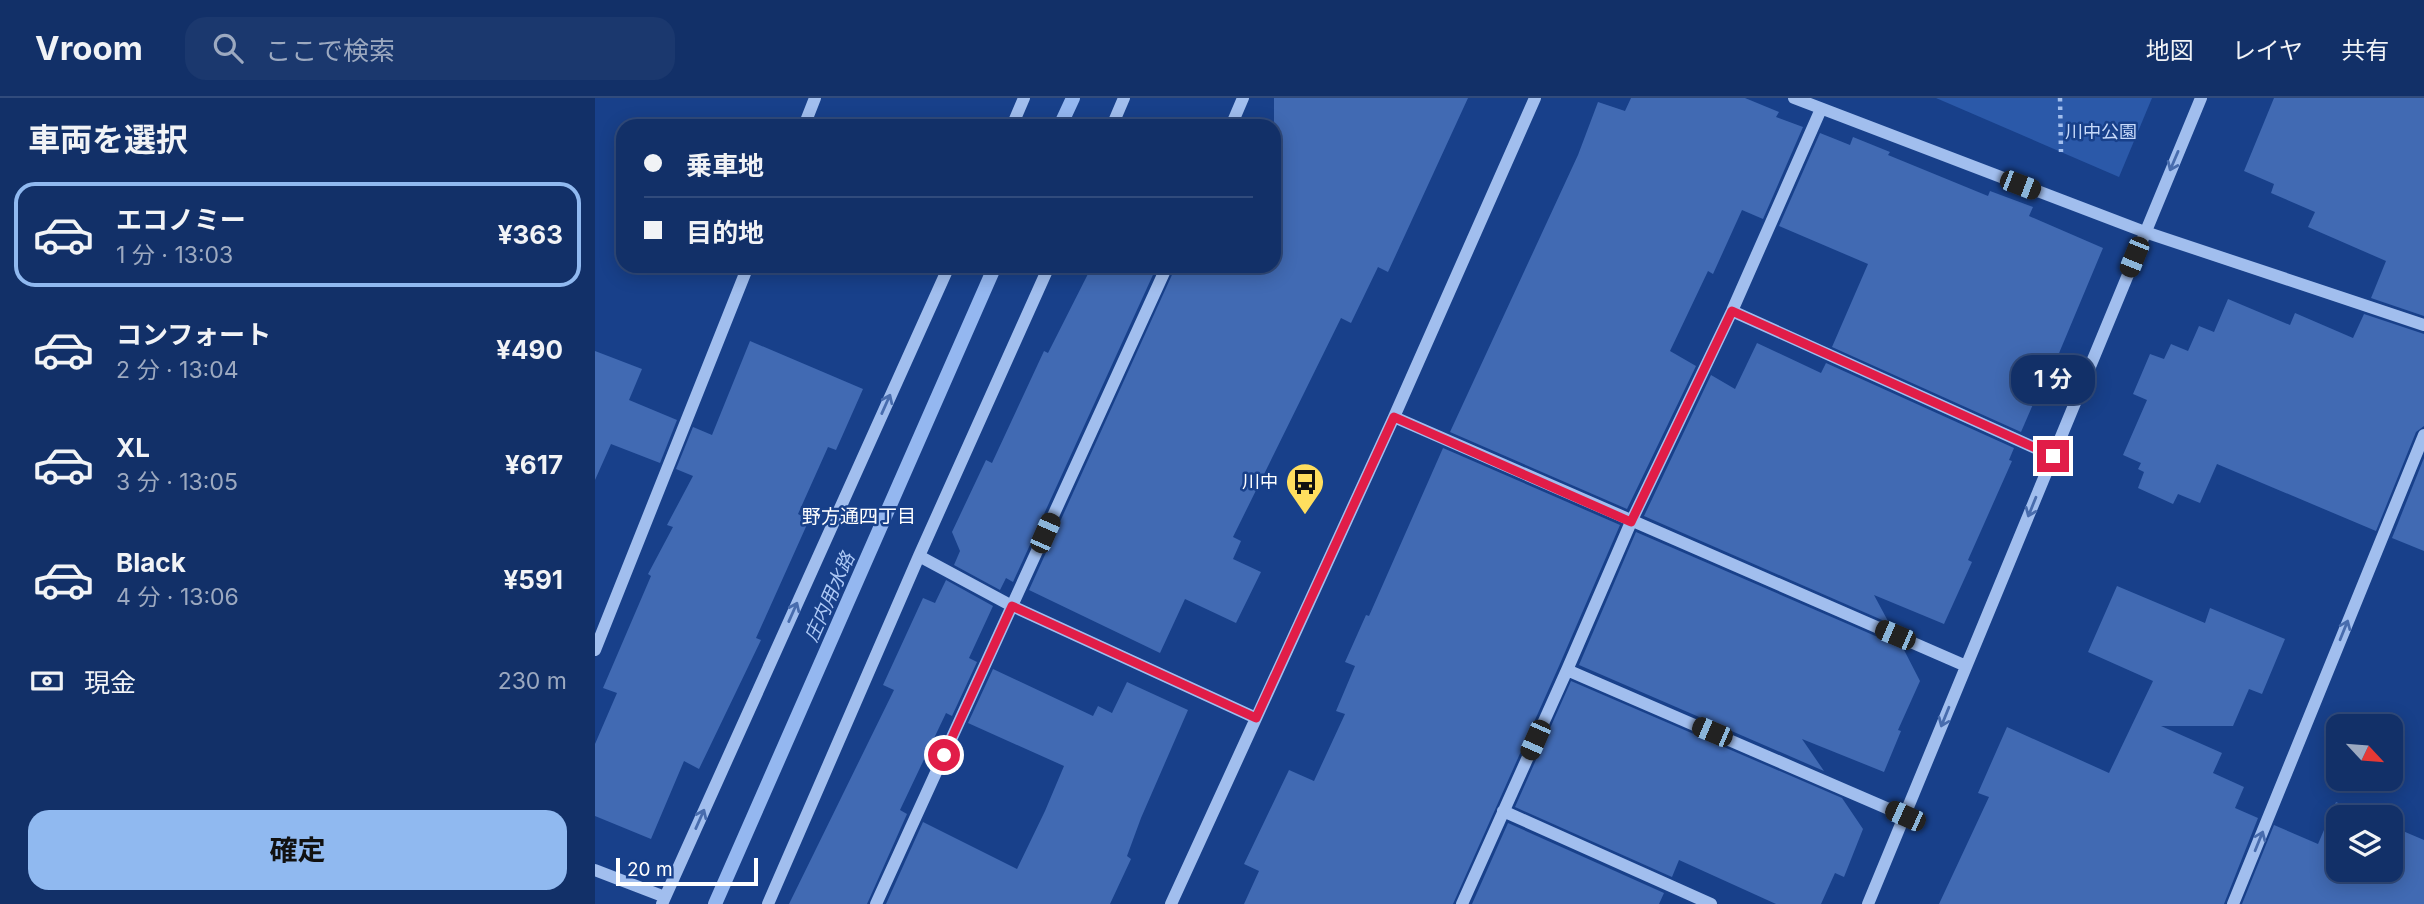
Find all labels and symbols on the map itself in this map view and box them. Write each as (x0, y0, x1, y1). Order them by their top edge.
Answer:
park label: 川中公園 (2065, 121, 2137, 142)
one-way arrow (2167, 150, 2180, 171)
car (1997, 168, 2044, 202)
car (2117, 234, 2152, 280)
callout: 1 分 (2011, 354, 2095, 404)
one-way arrow (880, 394, 893, 416)
route end (2037, 440, 2069, 472)
bus stop icon: 川中 (1284, 461, 1326, 516)
place label: 川中 (1242, 471, 1278, 492)
one-way arrow (2024, 496, 2037, 517)
district label: 野方通四丁目 (802, 505, 916, 528)
car (1027, 510, 1064, 556)
water label: 庄内用水路 (800, 547, 860, 645)
one-way arrow (787, 602, 800, 623)
car (1872, 617, 1919, 653)
one-way arrow (2339, 620, 2352, 641)
one-way arrow (1938, 706, 1951, 728)
car (1689, 714, 1736, 750)
north arrow (2326, 714, 2403, 791)
car (1517, 717, 1554, 763)
route start (928, 739, 960, 771)
car (1882, 798, 1929, 834)
one-way arrow (694, 809, 707, 831)
one-way arrow (2253, 830, 2266, 852)
scale bar (616, 855, 758, 887)

